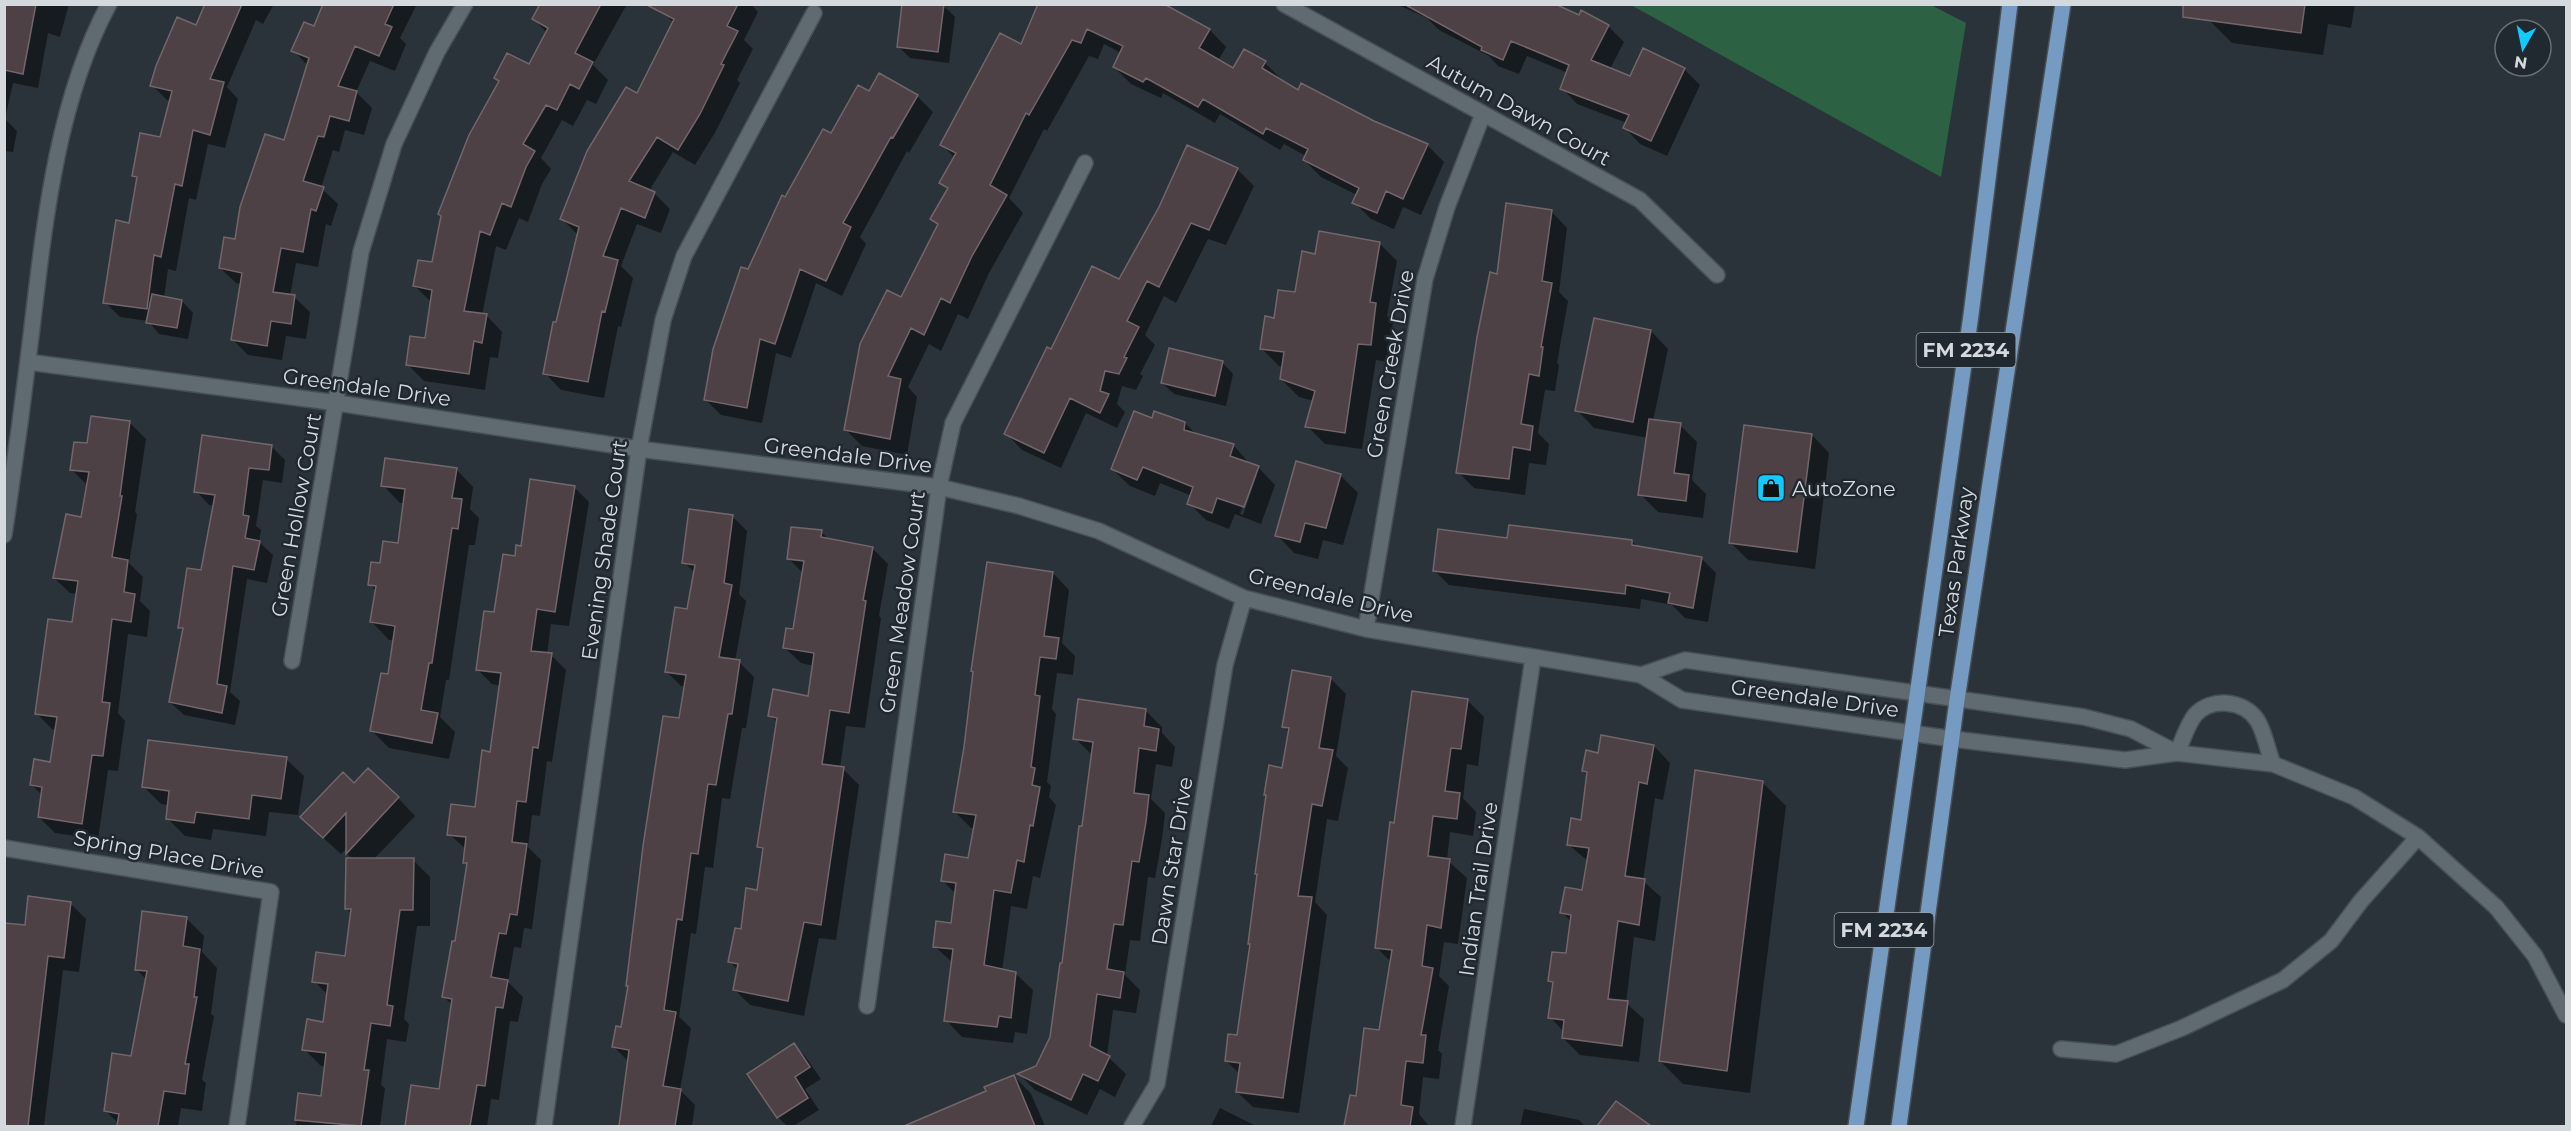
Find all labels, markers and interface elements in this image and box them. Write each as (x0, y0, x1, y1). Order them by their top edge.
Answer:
north arrow (2493, 18, 2553, 78)
street label: Autum Dawn Court (1423, 49, 1615, 171)
text: N (2513, 52, 2529, 73)
street label: Green Creek Drive (1361, 268, 1419, 460)
road number: FM 2234 (1916, 333, 2016, 367)
street label: Greendale Drive (281, 363, 453, 411)
street label: Green Hollow Court (266, 411, 326, 619)
street label: Greendale Drive (762, 432, 934, 478)
street label: Evening Shade Court (576, 438, 632, 662)
shop icon: AutoZone (1755, 472, 1787, 504)
place label: AutoZone (1792, 476, 1896, 501)
street label: Texas Parkway (1933, 485, 1979, 639)
street label: Green Meadow Court (874, 489, 930, 715)
street label: Greendale Drive (1246, 562, 1416, 628)
street label: Greendale Drive (1729, 674, 1901, 722)
street label: Dawn Star Drive (1146, 775, 1198, 947)
street label: Indian Trail Drive (1453, 800, 1503, 978)
street label: Spring Place Drive (72, 825, 266, 883)
road number: FM 2234 (1834, 913, 1934, 947)

